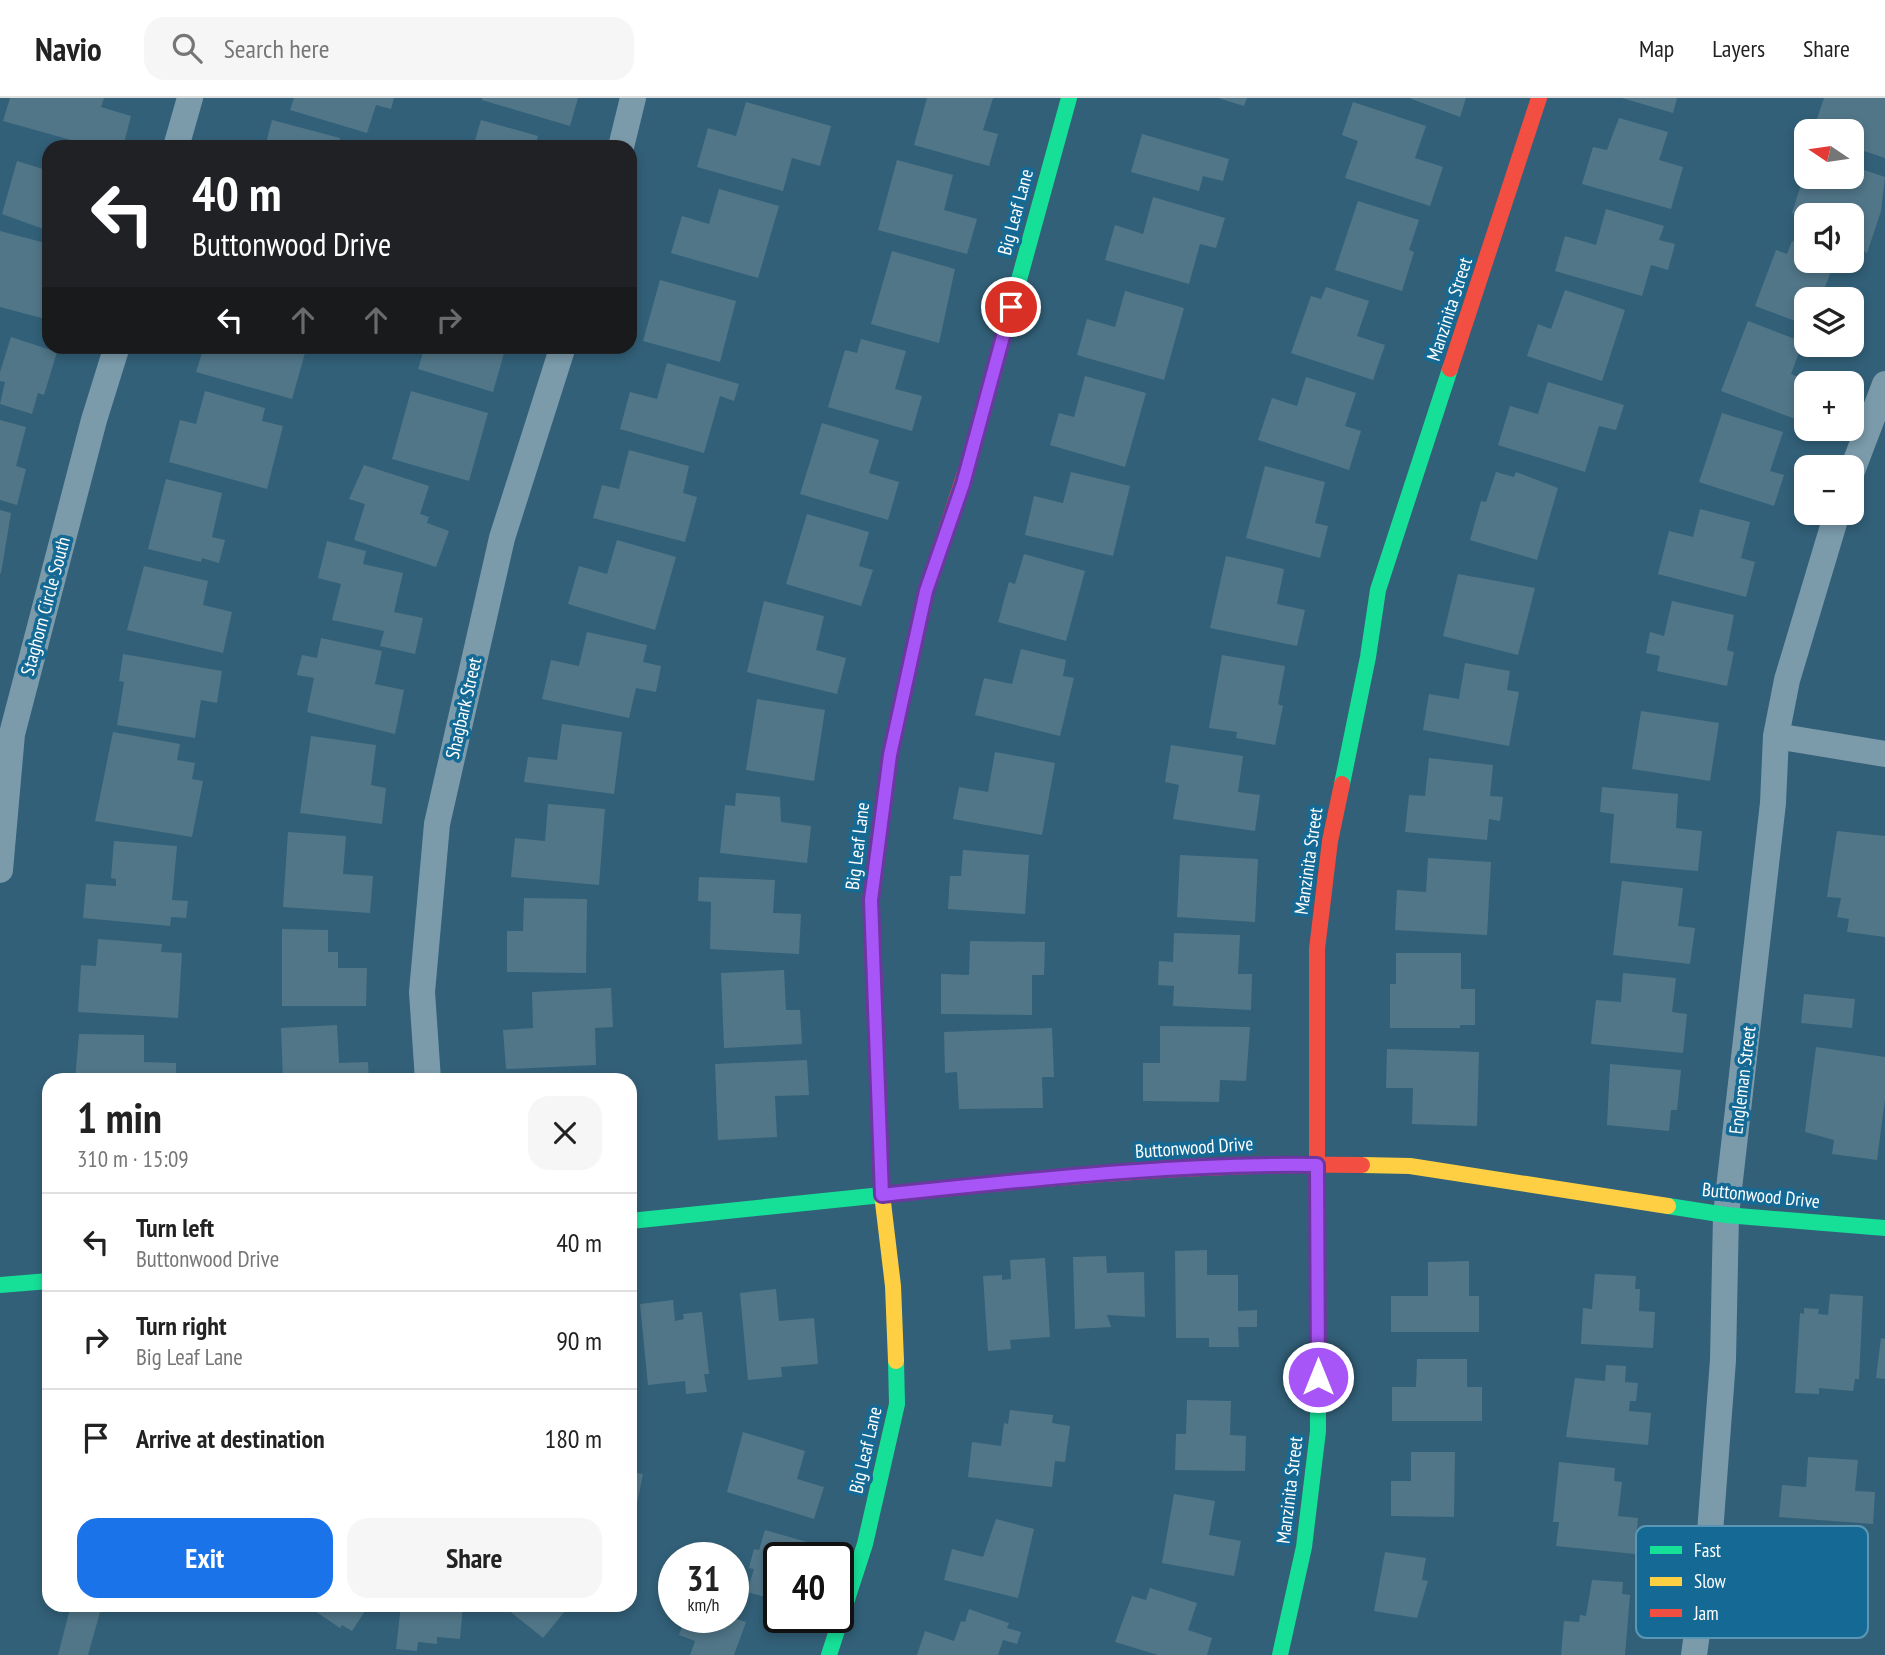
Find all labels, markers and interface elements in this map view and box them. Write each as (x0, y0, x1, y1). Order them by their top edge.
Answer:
search box (144, 17, 634, 80)
text: Navio (35, 27, 102, 70)
icon: search (168, 29, 206, 67)
text: Search here (224, 32, 329, 65)
text: Map (1639, 33, 1674, 64)
text: Layers (1712, 33, 1765, 64)
text: Share (1803, 33, 1850, 64)
north arrow (1794, 119, 1864, 189)
map controls (1794, 119, 1864, 525)
text: 40 m (192, 161, 281, 225)
street label: Big Leaf Lane (992, 166, 1038, 258)
icon: left (77, 168, 168, 259)
button: sound (1794, 203, 1864, 273)
text: Buttonwood Drive (192, 223, 391, 265)
street label: Manzinita Street (1421, 253, 1477, 364)
pin (981, 277, 1041, 337)
button: layers (1794, 287, 1864, 357)
icon: arrive (992, 288, 1030, 326)
icon: left (211, 301, 249, 339)
icon: ahead (284, 301, 322, 339)
icon: ahead (357, 301, 395, 339)
icon: right (430, 301, 468, 339)
button: + (1794, 371, 1864, 441)
button: − (1794, 455, 1864, 525)
street label: Staghorn Circle South (15, 534, 75, 678)
street label: Shagbark Street (440, 654, 487, 761)
street label: Big Leaf Lane (840, 801, 874, 891)
street label: Manzinita Street (1289, 805, 1327, 916)
street label: Engleman Street (1723, 1024, 1761, 1135)
text: 1 min (77, 1090, 162, 1145)
button: close (528, 1096, 602, 1170)
street label: Buttonwood Drive (1134, 1131, 1254, 1163)
text: 310 m · 15:09 (77, 1144, 189, 1173)
street label: Buttonwood Drive (1701, 1177, 1821, 1213)
text: Turn left (136, 1211, 214, 1244)
icon: left (77, 1223, 115, 1261)
text: 40 m (556, 1226, 602, 1259)
text: Buttonwood Drive (136, 1244, 279, 1273)
text: Turn right (136, 1309, 227, 1342)
icon: right (77, 1321, 115, 1359)
text: 90 m (556, 1324, 602, 1357)
position arrow (1281, 1340, 1355, 1414)
text: Big Leaf Lane (136, 1342, 243, 1371)
street label: Big Leaf Lane (843, 1404, 887, 1496)
icon: arrive (77, 1419, 115, 1457)
text: Arrive at destination (136, 1422, 325, 1455)
text: 180 m (544, 1422, 602, 1455)
street label: Manzinita Street (1271, 1434, 1308, 1545)
button: Exit (77, 1518, 333, 1598)
button: Share (347, 1518, 602, 1598)
legend (1636, 1526, 1868, 1638)
text: Fast (1694, 1538, 1722, 1562)
speed limit sign: 40 (763, 1542, 854, 1633)
text: 31 (687, 1555, 720, 1601)
text: Slow (1694, 1569, 1727, 1593)
text: km/h (688, 1593, 719, 1616)
text: Jam (1693, 1601, 1719, 1625)

